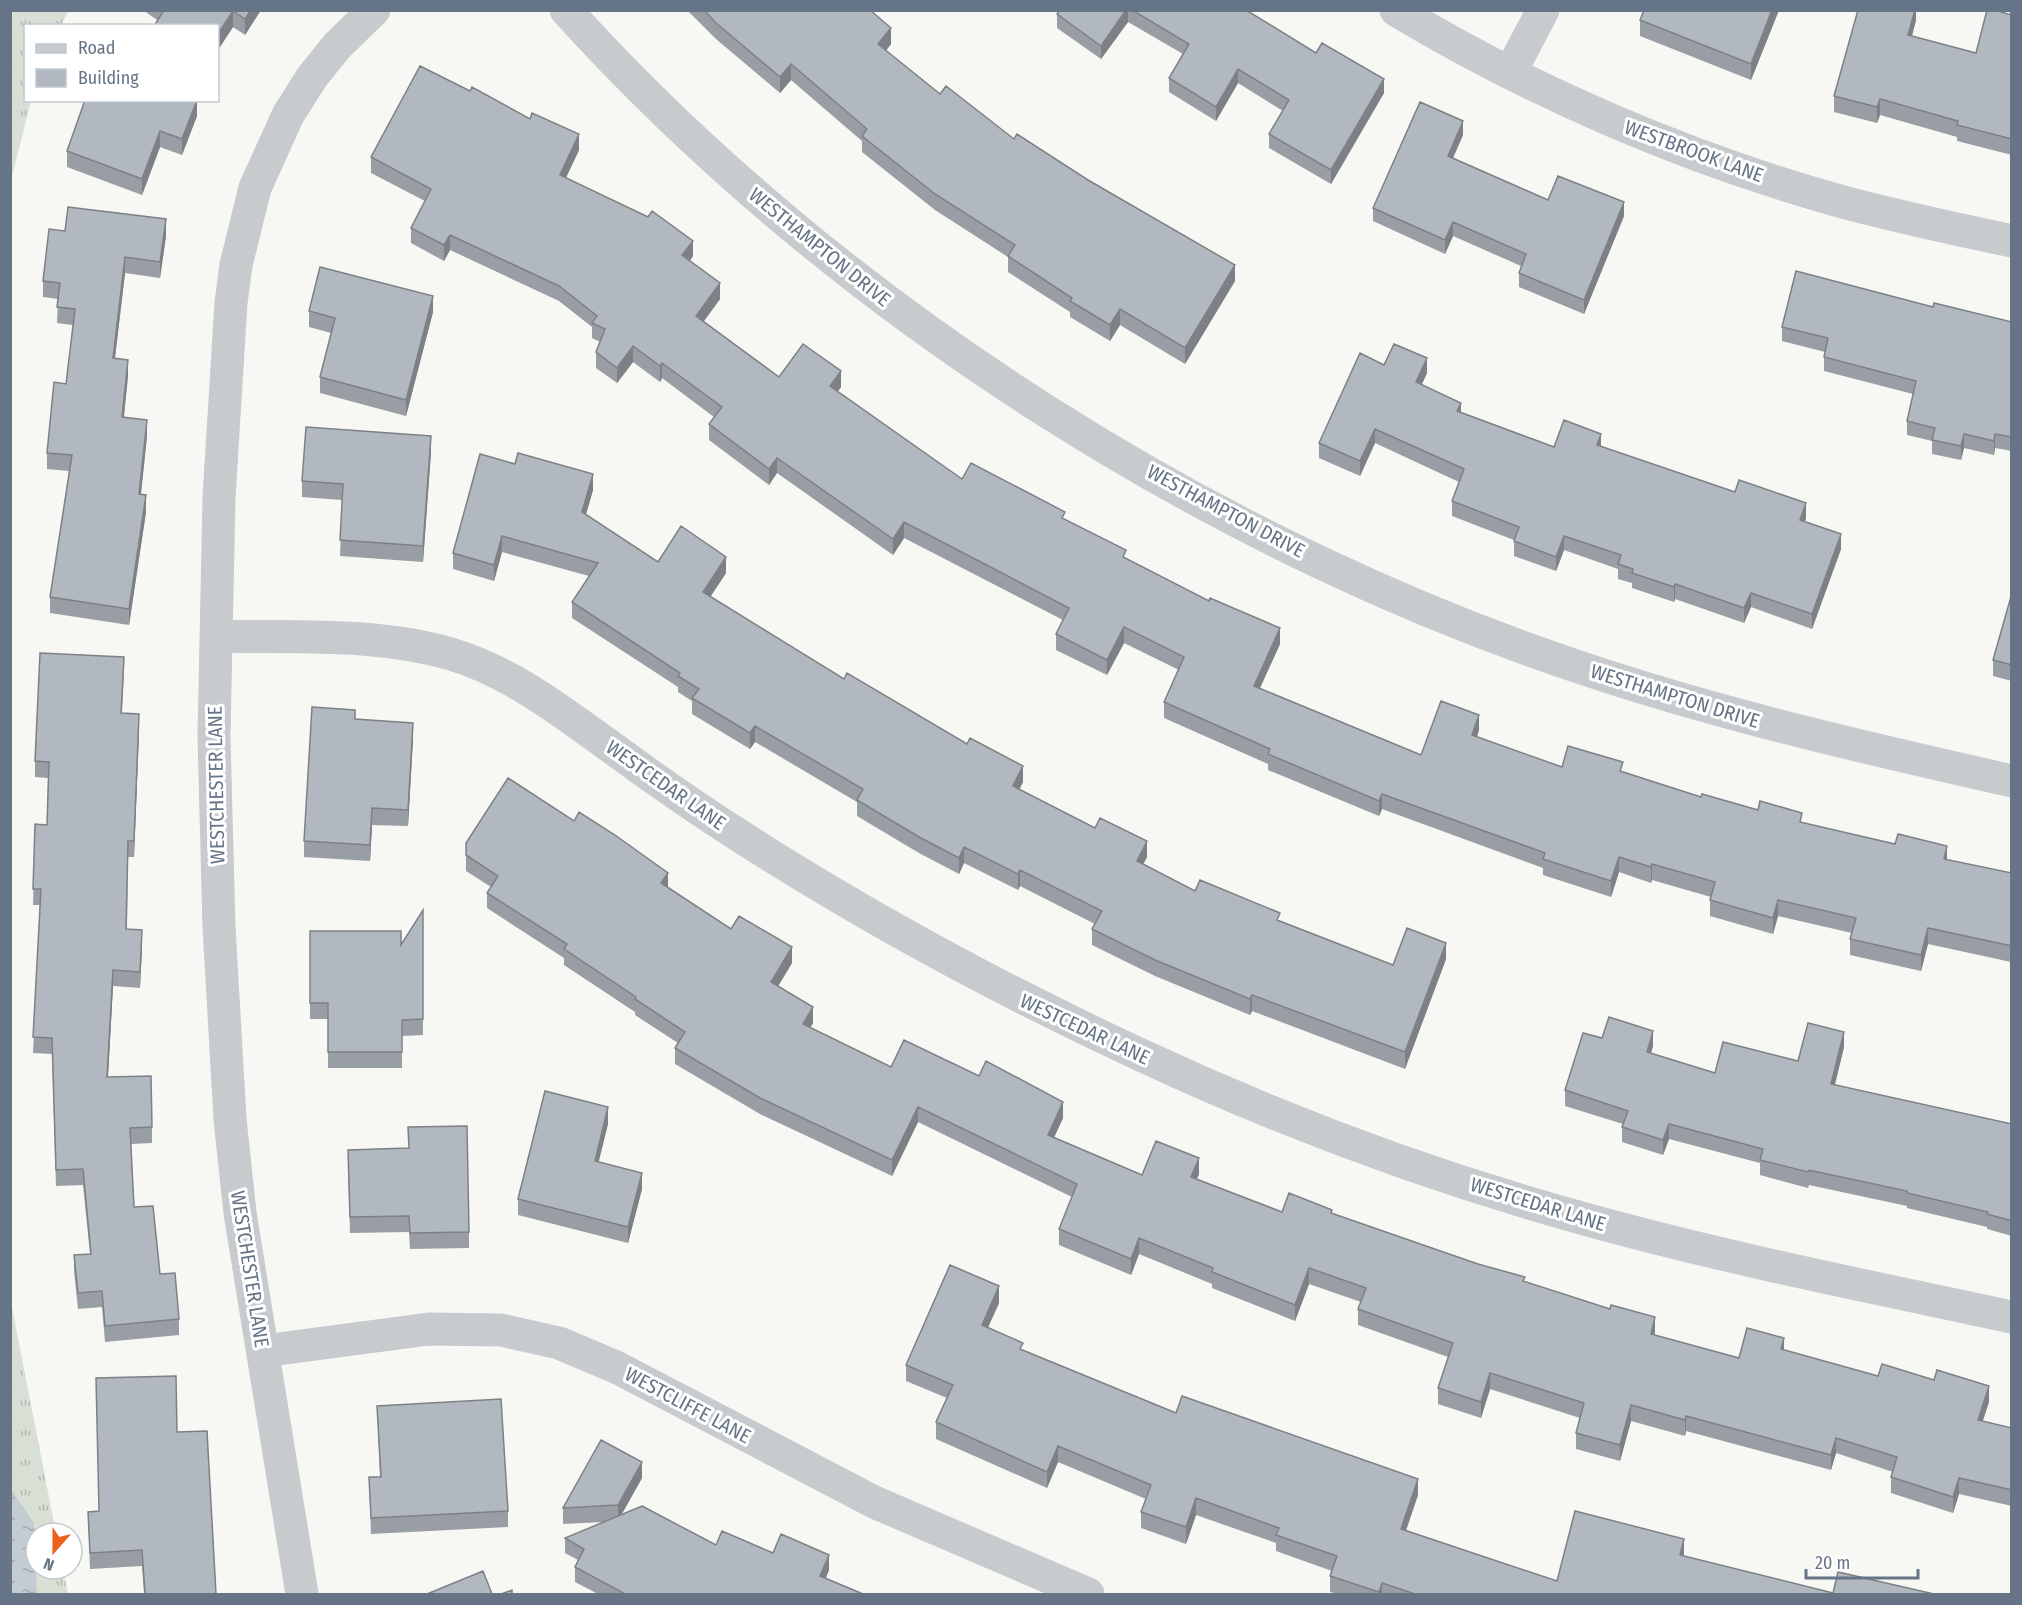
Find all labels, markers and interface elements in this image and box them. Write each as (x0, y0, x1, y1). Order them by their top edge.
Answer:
legend (24, 24, 219, 102)
text: Road (78, 37, 115, 59)
text: Building (78, 67, 139, 89)
street label: WESTBROOK LANE (1621, 115, 1767, 187)
street label: WESTHAMPTON DRIVE (744, 183, 896, 311)
street label: WESTHAMPTON DRIVE (1143, 459, 1309, 563)
street label: WESTHAMPTON DRIVE (1588, 659, 1762, 733)
street label: WESTCHESTER LANE (203, 706, 229, 864)
street label: WESTCEDAR LANE (602, 735, 730, 835)
street label: WESTCEDAR LANE (1016, 989, 1154, 1069)
street label: WESTCEDAR LANE (1467, 1172, 1609, 1236)
street label: WESTCHESTER LANE (226, 1189, 274, 1349)
street label: WESTCLIFFE LANE (621, 1362, 755, 1448)
north arrow (24, 1521, 84, 1581)
scale bar (1806, 1542, 1918, 1580)
text: 20 m (1815, 1552, 1850, 1574)
text: N (41, 1554, 57, 1575)

